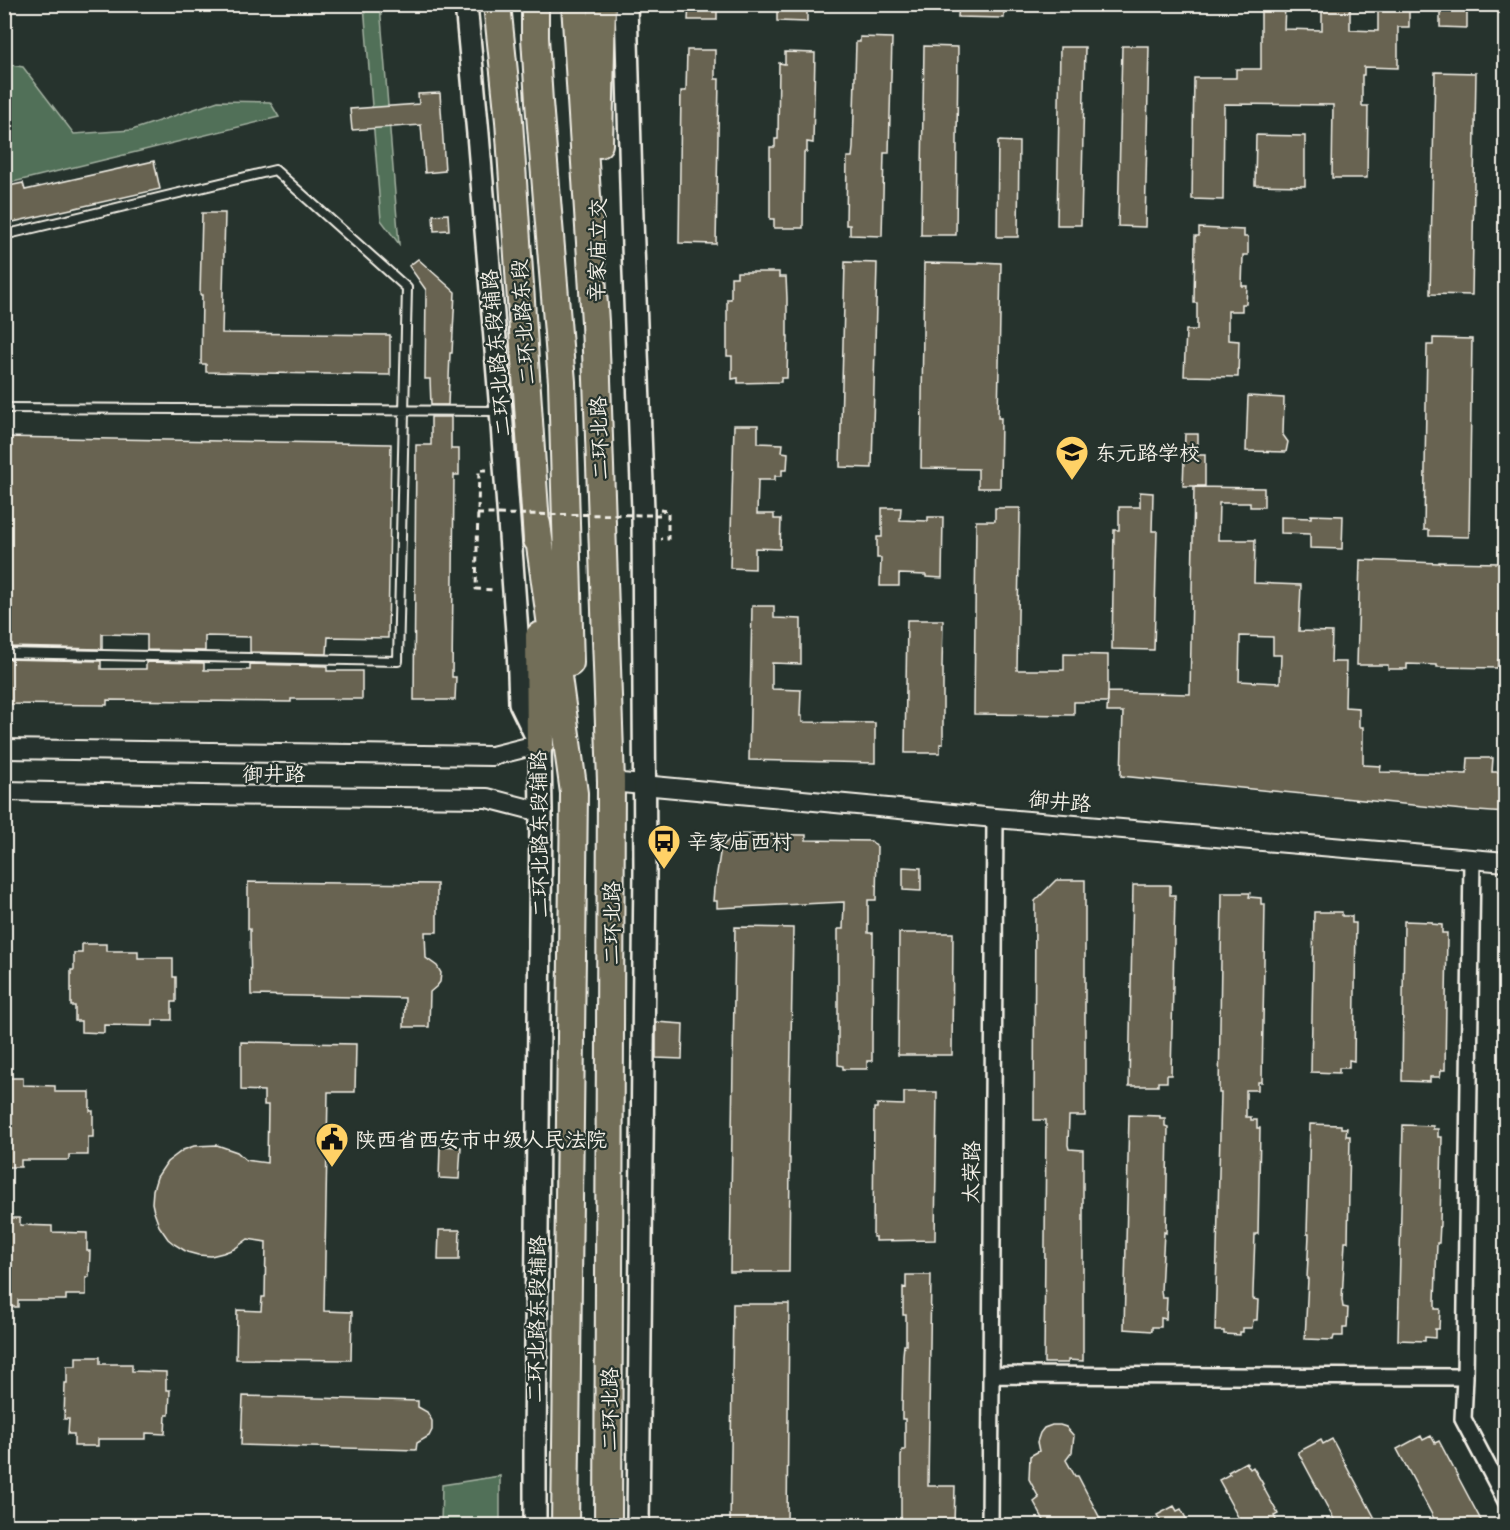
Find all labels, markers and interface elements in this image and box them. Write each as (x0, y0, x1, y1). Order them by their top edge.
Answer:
street label: 辛家庙立交 (584, 197, 610, 303)
street label: 二环北路东段 (506, 258, 540, 386)
street label: 二环北路东段辅路 (476, 268, 516, 438)
street label: 二环北路 (585, 396, 613, 480)
school or university icon: 东元路学校 (1054, 434, 1090, 481)
place label: 东元路学校 (1095, 440, 1200, 465)
street label: 二环北路东段辅路 (525, 750, 553, 918)
street label: 御井路 (243, 761, 306, 786)
street label: 御井路 (1028, 786, 1092, 816)
bus stop icon: 辛家庙西村 (646, 823, 682, 870)
place label: 辛家庙西村 (687, 829, 792, 854)
street label: 二环北路 (599, 881, 624, 965)
public building icon: 陕西省西安市中级人民法院 (314, 1121, 350, 1168)
place label: 陕西省西安市中级人民法院 (355, 1127, 607, 1152)
street label: 太荣路 (958, 1140, 984, 1204)
street label: 二环北路东段辅路 (522, 1235, 550, 1403)
street label: 二环北路 (597, 1367, 622, 1451)

